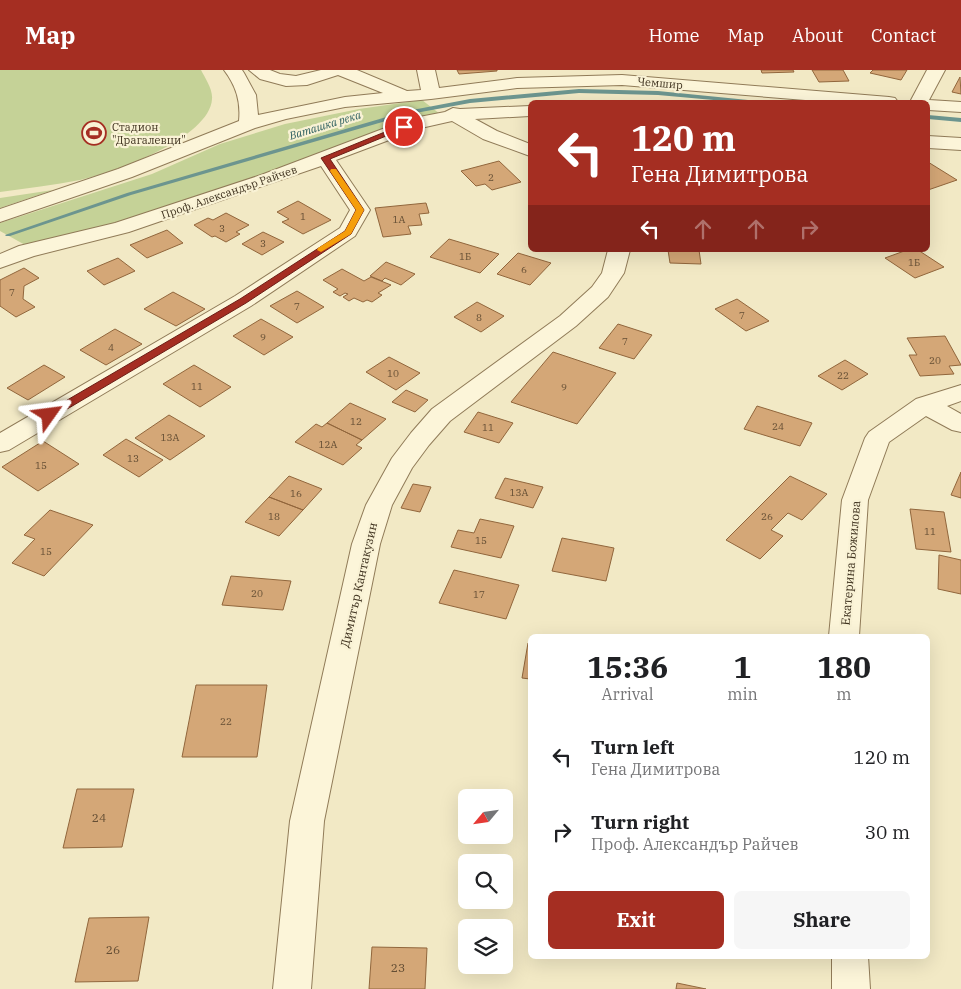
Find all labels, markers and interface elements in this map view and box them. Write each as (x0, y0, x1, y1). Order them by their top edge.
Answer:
text: Map (25, 19, 75, 51)
text: Home (648, 24, 700, 47)
text: Map (728, 24, 764, 47)
text: About (792, 24, 843, 47)
text: Contact (871, 24, 936, 47)
street label: Чемшир (637, 74, 684, 92)
pin (383, 106, 425, 148)
water label: Ваташка река (286, 107, 363, 143)
icon: arrive (390, 113, 418, 141)
text: 120 m (631, 115, 736, 161)
sports icon: Стадион "Драгалевци" (81, 120, 107, 146)
place label: Стадион "Драгалевци" (112, 120, 186, 147)
icon: left (548, 120, 613, 185)
text: Гена Димитрова (631, 159, 809, 188)
street label: Проф. Александър Райчев (159, 162, 299, 222)
house number: 2 (488, 171, 494, 184)
house number: 1 (300, 210, 306, 223)
house number: 1А (393, 213, 406, 226)
icon: left (636, 215, 664, 243)
icon: ahead (689, 215, 717, 243)
icon: ahead (742, 215, 770, 243)
icon: right (795, 215, 823, 243)
house number: 3 (219, 222, 225, 235)
house number: 3 (260, 237, 266, 250)
house number: 1Б (459, 250, 471, 263)
house number: 1Б (908, 256, 920, 269)
house number: 6 (521, 263, 527, 276)
house number: 7 (9, 286, 15, 299)
house number: 7 (294, 300, 300, 313)
house number: 7 (739, 309, 745, 322)
house number: 8 (476, 311, 482, 324)
house number: 9 (260, 331, 266, 344)
house number: 7 (622, 335, 628, 348)
house number: 4 (108, 341, 114, 354)
house number: 20 (929, 354, 941, 367)
house number: 10 (387, 367, 399, 380)
house number: 22 (837, 369, 849, 382)
house number: 11 (191, 380, 203, 393)
house number: 9 (561, 381, 567, 394)
position arrow (22, 388, 74, 440)
house number: 12 (350, 415, 362, 428)
house number: 24 (772, 420, 784, 433)
house number: 11 (482, 421, 494, 434)
house number: 13А (161, 431, 180, 444)
house number: 12А (319, 438, 338, 451)
house number: 13 (127, 452, 139, 465)
house number: 15 (35, 459, 47, 472)
house number: 13А (510, 486, 529, 499)
house number: 16 (290, 487, 302, 500)
street label: Екатерина Божилова (838, 500, 863, 626)
house number: 18 (268, 510, 280, 523)
house number: 26 (761, 510, 773, 523)
street label: Димитър Кантакузин (337, 521, 380, 649)
house number: 11 (924, 525, 936, 538)
house number: 15 (475, 534, 487, 547)
house number: 15 (40, 545, 52, 558)
house number: 20 (251, 587, 263, 600)
house number: 17 (473, 588, 485, 601)
text: 15:36 (587, 647, 668, 686)
text: 1 (734, 647, 752, 686)
text: 180 (817, 647, 871, 686)
text: Arrival (602, 684, 654, 704)
text: min (727, 684, 758, 704)
text: m (836, 684, 852, 704)
house number: 22 (220, 715, 232, 728)
text: Turn left (591, 735, 674, 759)
icon: left (548, 743, 576, 771)
text: 120 m (853, 745, 910, 769)
text: Гена Димитрова (591, 759, 720, 779)
north arrow (458, 789, 512, 844)
map controls (458, 789, 513, 974)
house number: 24 (92, 810, 106, 825)
text: Turn right (591, 810, 689, 834)
icon: right (548, 818, 576, 846)
text: 30 m (865, 820, 910, 844)
text: Проф. Александър Райчев (591, 834, 799, 854)
button: search (458, 854, 513, 909)
button: Exit (548, 891, 724, 949)
button: Share (734, 891, 910, 949)
button: layers (458, 919, 513, 974)
house number: 26 (106, 942, 120, 957)
house number: 23 (391, 960, 405, 975)

